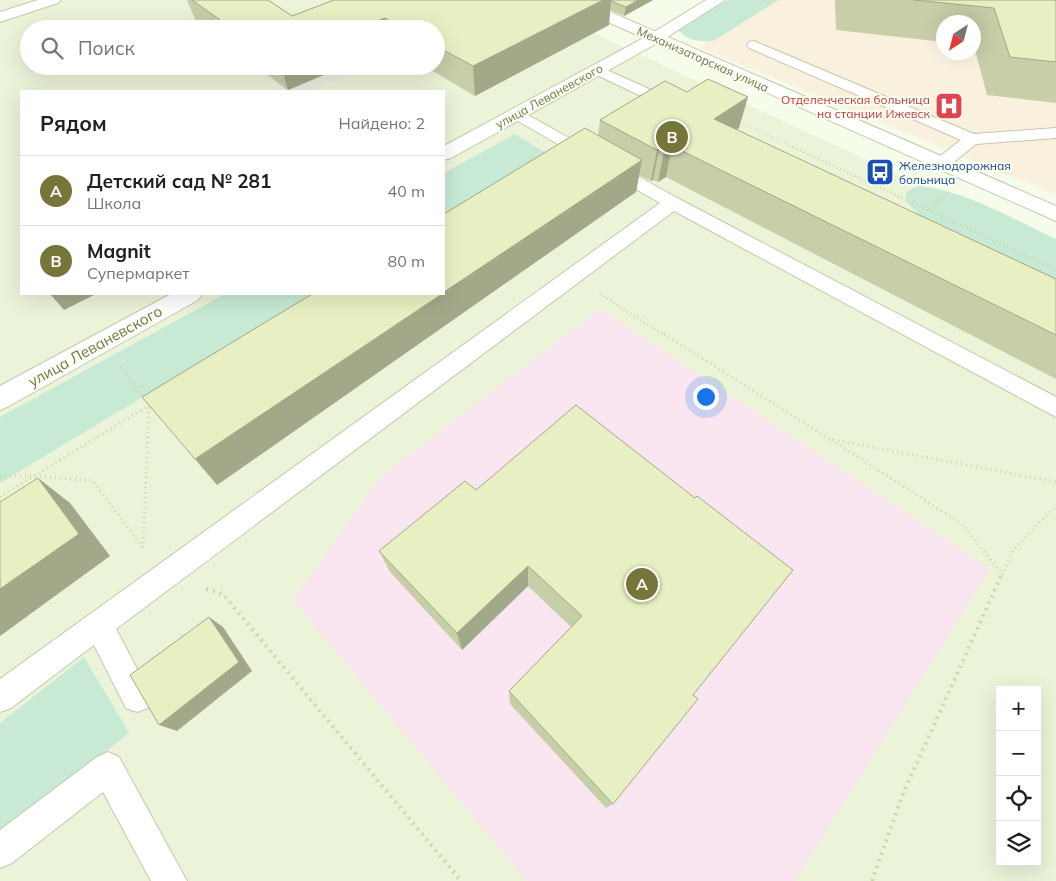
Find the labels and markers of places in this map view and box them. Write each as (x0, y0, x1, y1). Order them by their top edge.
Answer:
hospital icon: Отделенческая больница на станции Ижевск (934, 91, 964, 121)
place label: Отделенческая больница на станции Ижевск (781, 92, 931, 121)
pin: B (656, 118, 688, 156)
bus stop icon: Железнодорожная больница (865, 157, 895, 187)
place label: Железнодорожная больница (899, 158, 1011, 187)
pin: A (626, 565, 658, 603)

